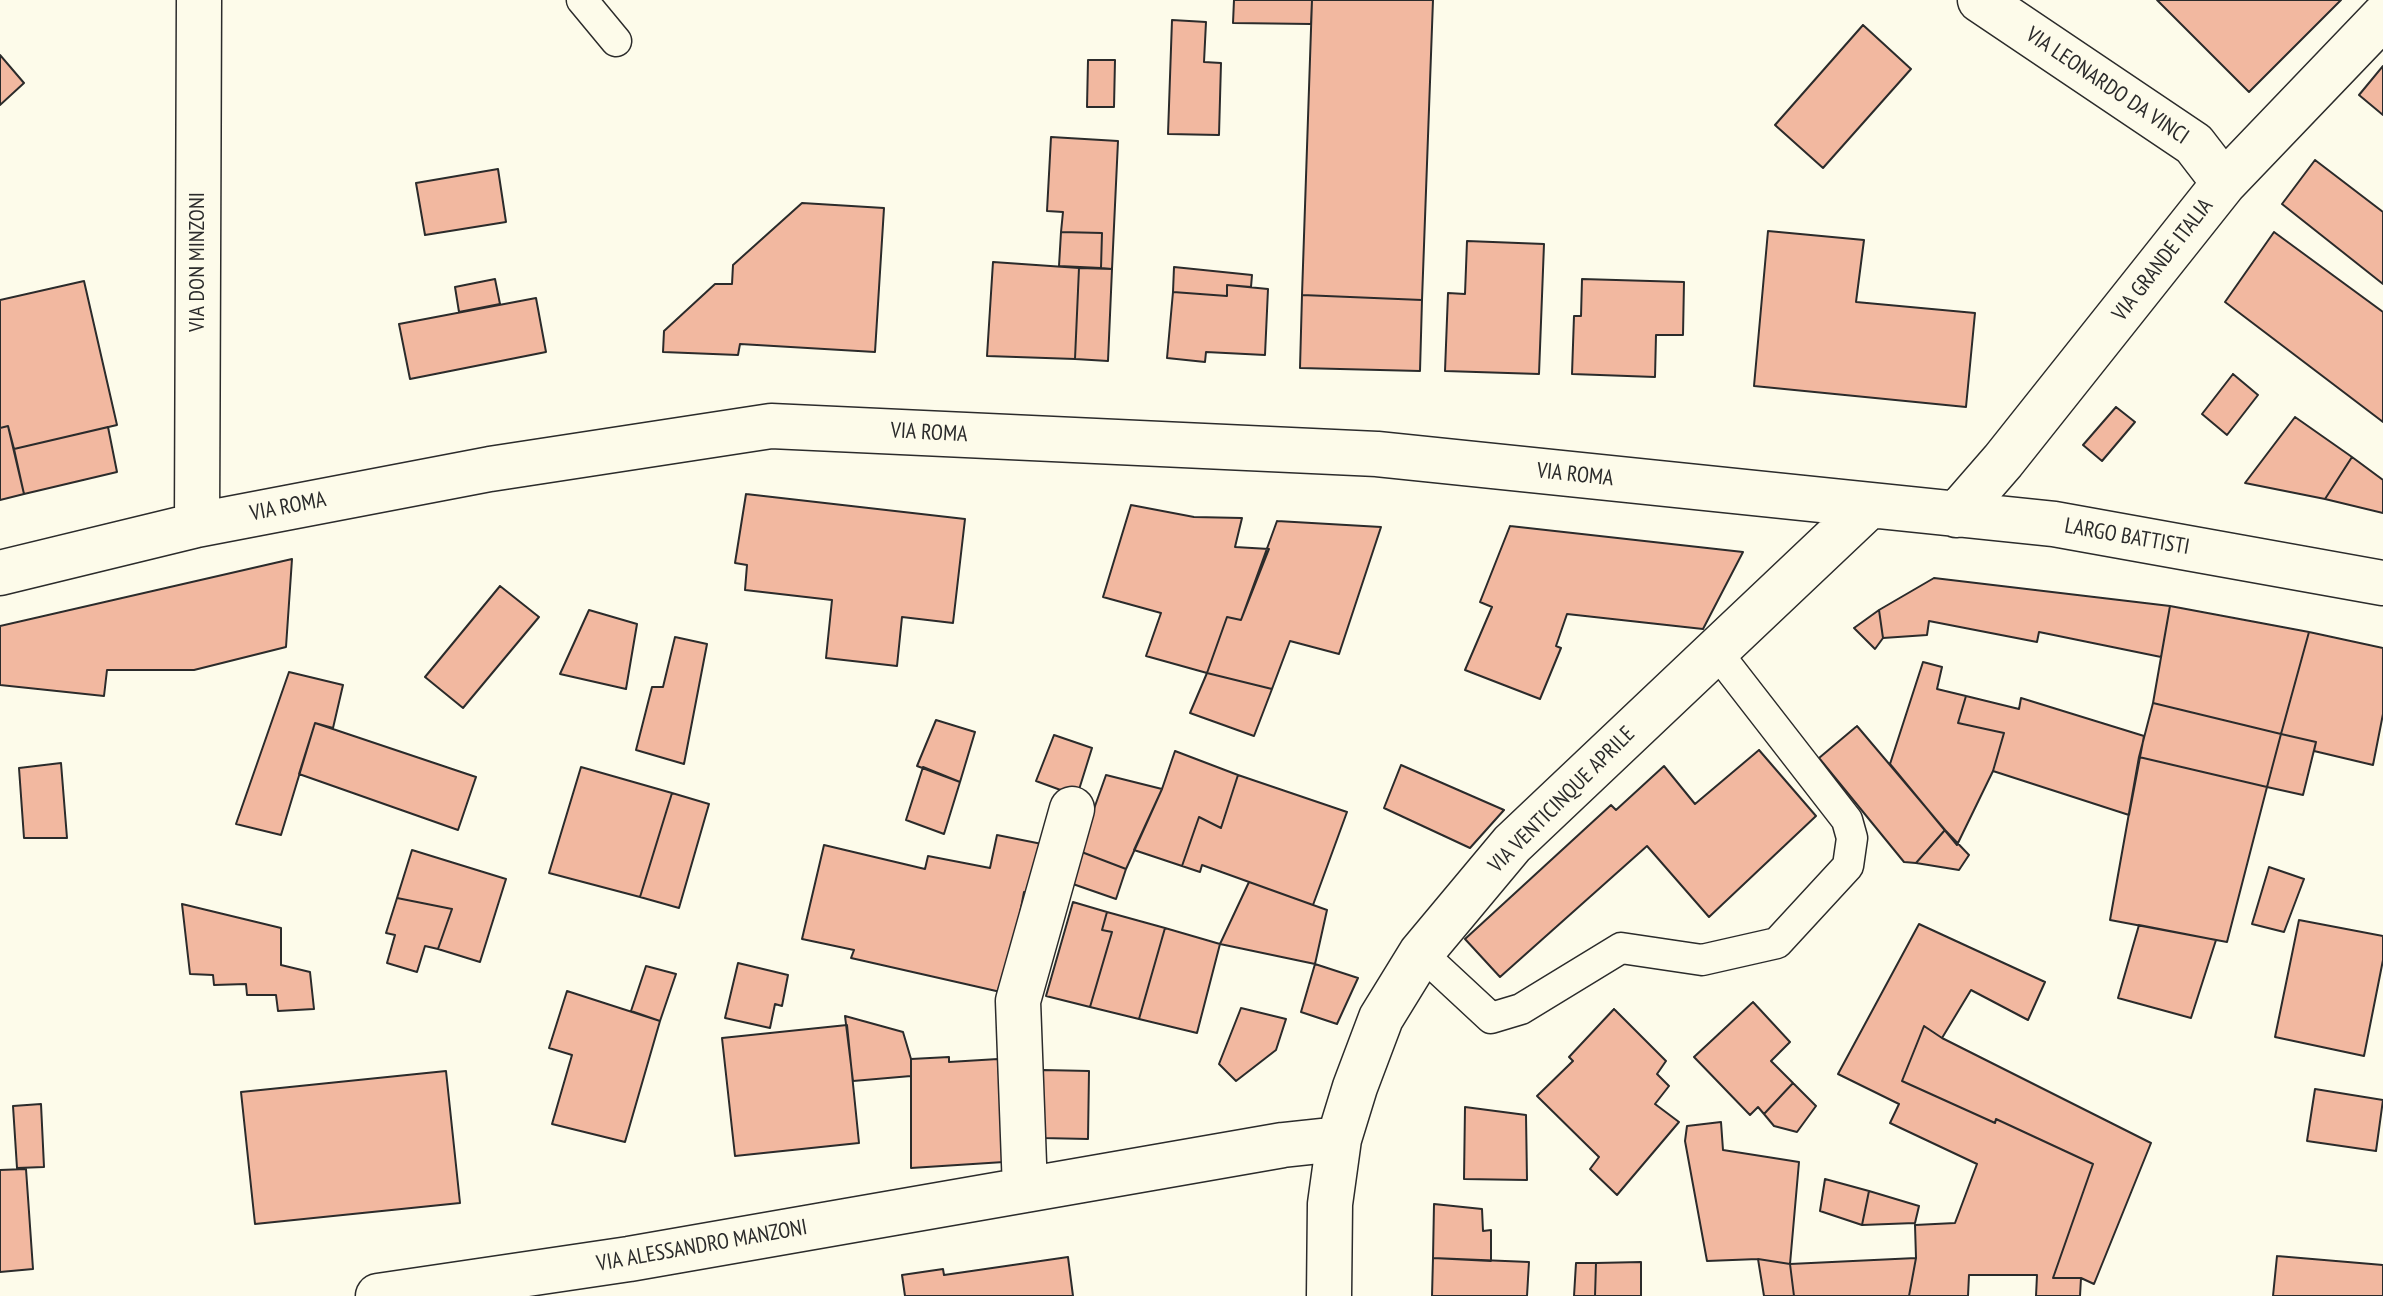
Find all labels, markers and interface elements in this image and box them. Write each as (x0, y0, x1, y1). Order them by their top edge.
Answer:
street label: VIA LEONARDO DA VINCI (2021, 22, 2193, 150)
street label: VIA DON MINZONI (185, 192, 211, 332)
street label: VIA GRANDE ITALIA (2107, 194, 2219, 326)
street label: VIA ROMA (890, 418, 968, 448)
street label: VIA ROMA (1535, 458, 1615, 492)
street label: VIA ROMA (248, 487, 328, 527)
street label: LARGO BATTISTI (2062, 513, 2192, 561)
street label: VIA VENTICINQUE APRILE (1483, 721, 1641, 879)
street label: VIA ALESSANDRO MANZONI (595, 1214, 809, 1278)

